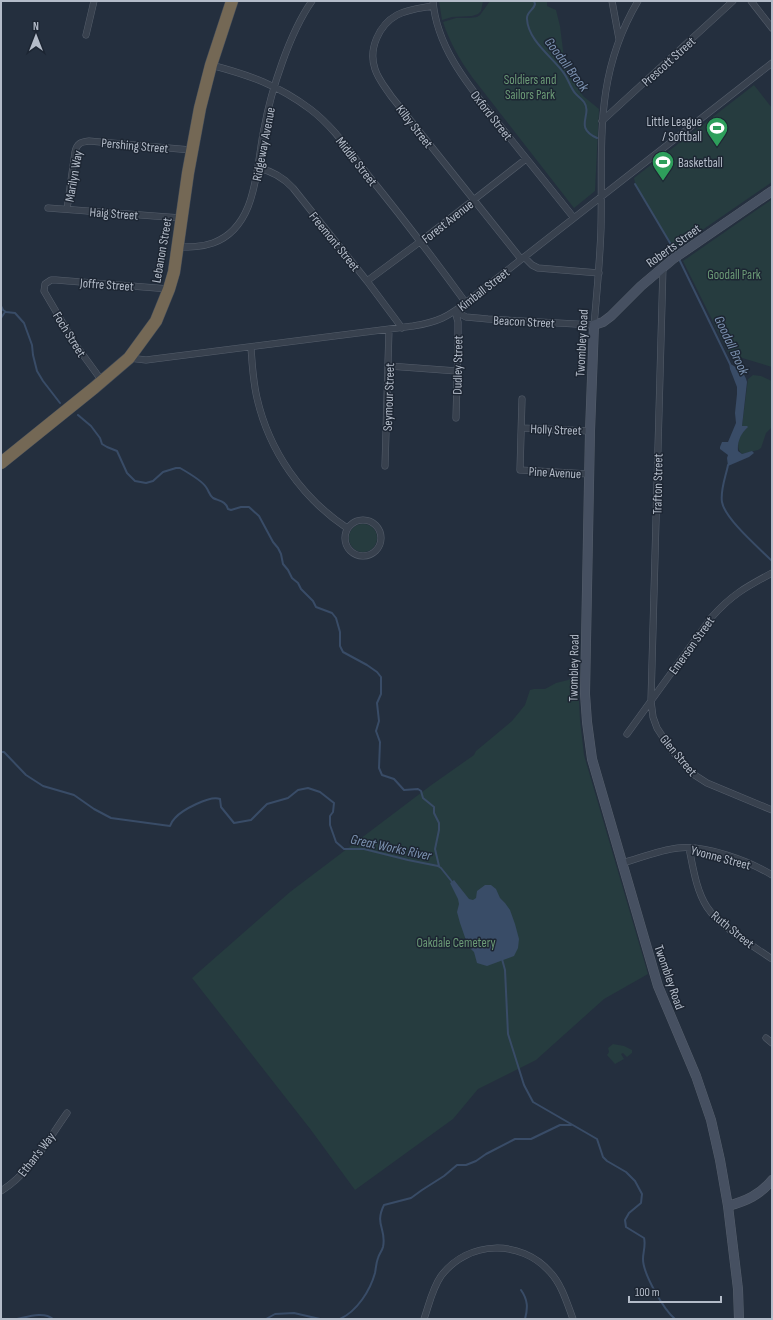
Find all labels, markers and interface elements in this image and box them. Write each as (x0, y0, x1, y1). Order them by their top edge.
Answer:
north arrow (16, 16, 56, 56)
text: N (33, 20, 39, 33)
street label: Prescott Street (638, 33, 699, 90)
water label: Goodall Brook (541, 34, 593, 95)
park label: Soldiers and Sailors Park (504, 72, 556, 103)
street label: Oxford Street (467, 88, 516, 144)
street label: Kilby Street (392, 102, 436, 151)
street label: Ridgeway Avenue (249, 106, 279, 183)
place label: Little League / Softball (646, 114, 702, 145)
sports icon: Little League / Softball (704, 115, 730, 148)
street label: Middle Street (332, 134, 380, 189)
street label: Pershing Street (101, 135, 169, 157)
street label: Marilyn Way (62, 149, 86, 203)
sports icon: Basketball (650, 149, 676, 182)
place label: Basketball (678, 155, 723, 171)
street label: Forest Avenue (419, 197, 477, 247)
street label: Haig Street (89, 204, 139, 224)
street label: Freemont Street (305, 209, 363, 275)
street label: Lebanon Street (148, 216, 176, 284)
street label: Roberts Street (643, 221, 704, 271)
street label: Kimball Street (454, 265, 513, 315)
park label: Goodall Park (707, 267, 761, 283)
street label: Joffre Street (79, 275, 134, 295)
street label: Foch Street (49, 309, 89, 360)
street label: Twombley Road (572, 309, 592, 377)
street label: Beacon Street (493, 312, 555, 332)
water label: Goodall Brook (710, 313, 753, 378)
street label: Dudley Street (449, 335, 467, 395)
street label: Seymour Street (380, 363, 398, 431)
street label: Holly Street (530, 421, 582, 439)
street label: Trafton Street (649, 453, 667, 515)
street label: Pine Avenue (528, 464, 582, 482)
street label: Emerson Street (665, 614, 718, 678)
street label: Twombley Road (565, 634, 583, 702)
street label: Glen Street (656, 732, 700, 780)
water label: Great Works River (349, 831, 434, 865)
street label: Yvonne Street (689, 842, 752, 874)
street label: Ruth Street (708, 908, 757, 952)
park label: Oakdale Cemetery (416, 935, 496, 951)
street label: Twombley Road (651, 943, 688, 1012)
street label: Ethan's Way (15, 1129, 59, 1180)
scale bar (629, 1278, 721, 1304)
text: 100 m (635, 1285, 660, 1300)

